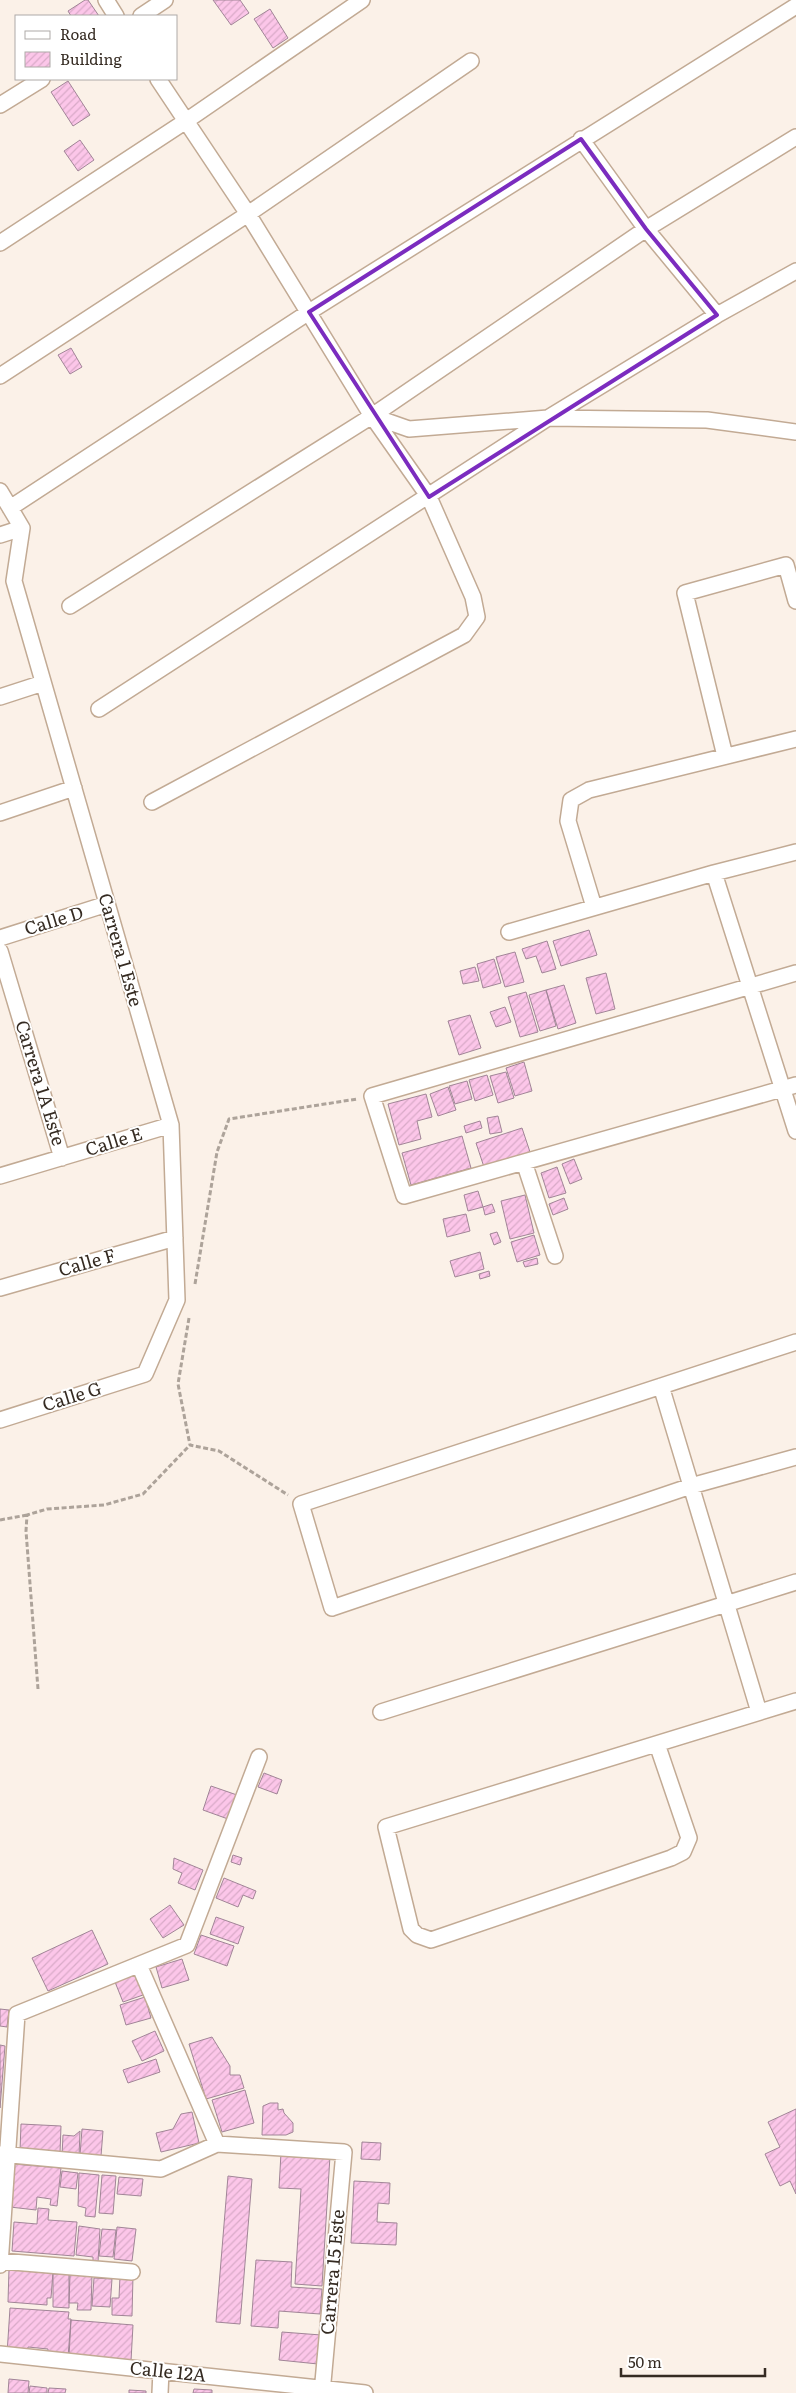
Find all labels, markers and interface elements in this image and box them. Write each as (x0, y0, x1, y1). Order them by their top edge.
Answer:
legend (15, 15, 178, 80)
text: Road (60, 22, 96, 45)
text: Building (60, 47, 122, 70)
street label: Carrera 1 Este (92, 890, 150, 1009)
street label: Calle D (21, 898, 87, 941)
street label: Carrera 1A Este (10, 1017, 73, 1149)
street label: Calle E (82, 1119, 145, 1162)
street label: Calle F (55, 1241, 118, 1283)
street label: Calle G (39, 1374, 104, 1417)
street label: Carrera 15 Este (313, 2208, 350, 2336)
scale bar (621, 2346, 765, 2378)
text: 50 m (628, 2350, 662, 2373)
street label: Calle 12A (129, 2353, 208, 2388)

